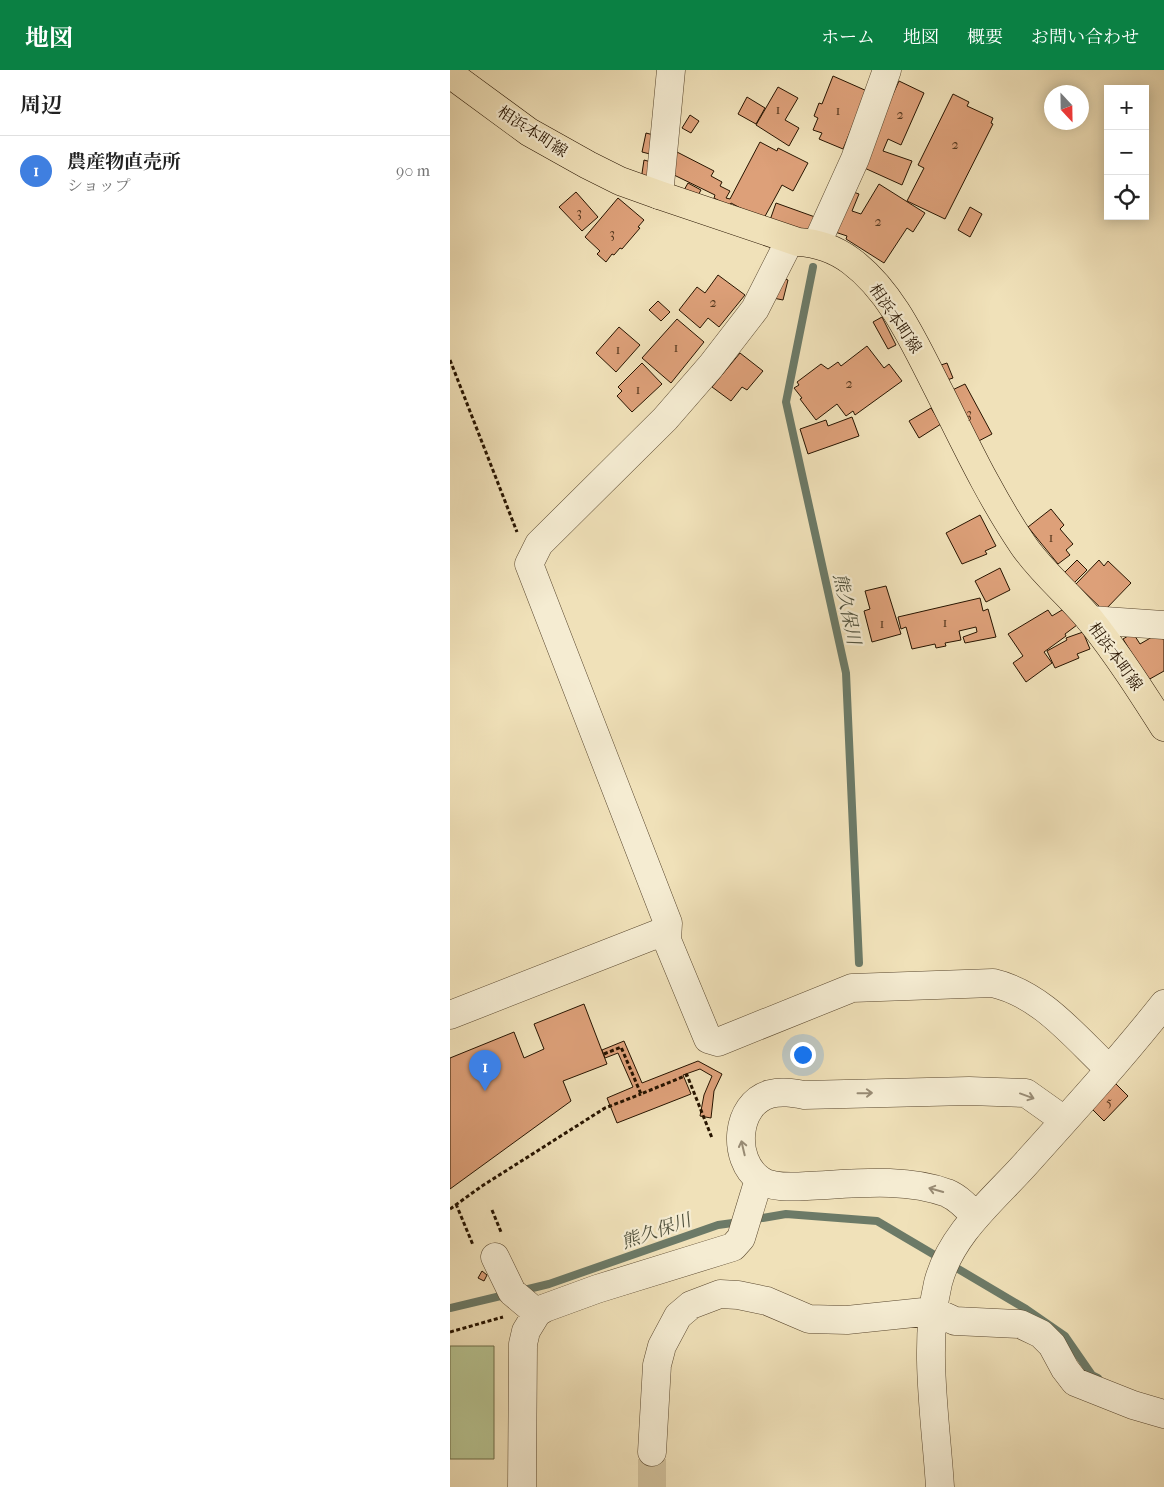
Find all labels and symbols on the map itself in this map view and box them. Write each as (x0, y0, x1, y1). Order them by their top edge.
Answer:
north arrow (1044, 85, 1089, 130)
house number: 1 (776, 101, 781, 118)
street label: 相浜本町線 (494, 102, 571, 161)
house number: 1 (836, 102, 841, 119)
house number: 2 (896, 106, 904, 123)
house number: 2 (951, 136, 959, 153)
house number: 3 (576, 204, 582, 221)
house number: 2 (874, 213, 882, 230)
house number: 3 (609, 225, 615, 242)
street label: 相浜本町線 (865, 280, 926, 357)
house number: 2 (709, 294, 717, 311)
house number: 1 (674, 339, 679, 356)
house number: 1 (616, 341, 621, 358)
house number: 2 (845, 375, 853, 392)
house number: 1 (636, 381, 641, 398)
house number: 3 (966, 405, 972, 422)
house number: 1 (1049, 529, 1054, 546)
water label: 熊久保川 (829, 572, 865, 648)
house number: 1 (943, 614, 948, 631)
house number: 1 (880, 615, 885, 632)
street label: 相浜本町線 (1084, 618, 1147, 694)
your location (790, 1042, 816, 1068)
pin: 1 (469, 1050, 501, 1091)
one-way arrow (857, 1088, 873, 1098)
one-way arrow (1019, 1092, 1034, 1101)
house number: 5 (1106, 1093, 1112, 1110)
one-way arrow (738, 1140, 747, 1156)
one-way arrow (929, 1185, 945, 1195)
water label: 熊久保川 (619, 1209, 696, 1253)

